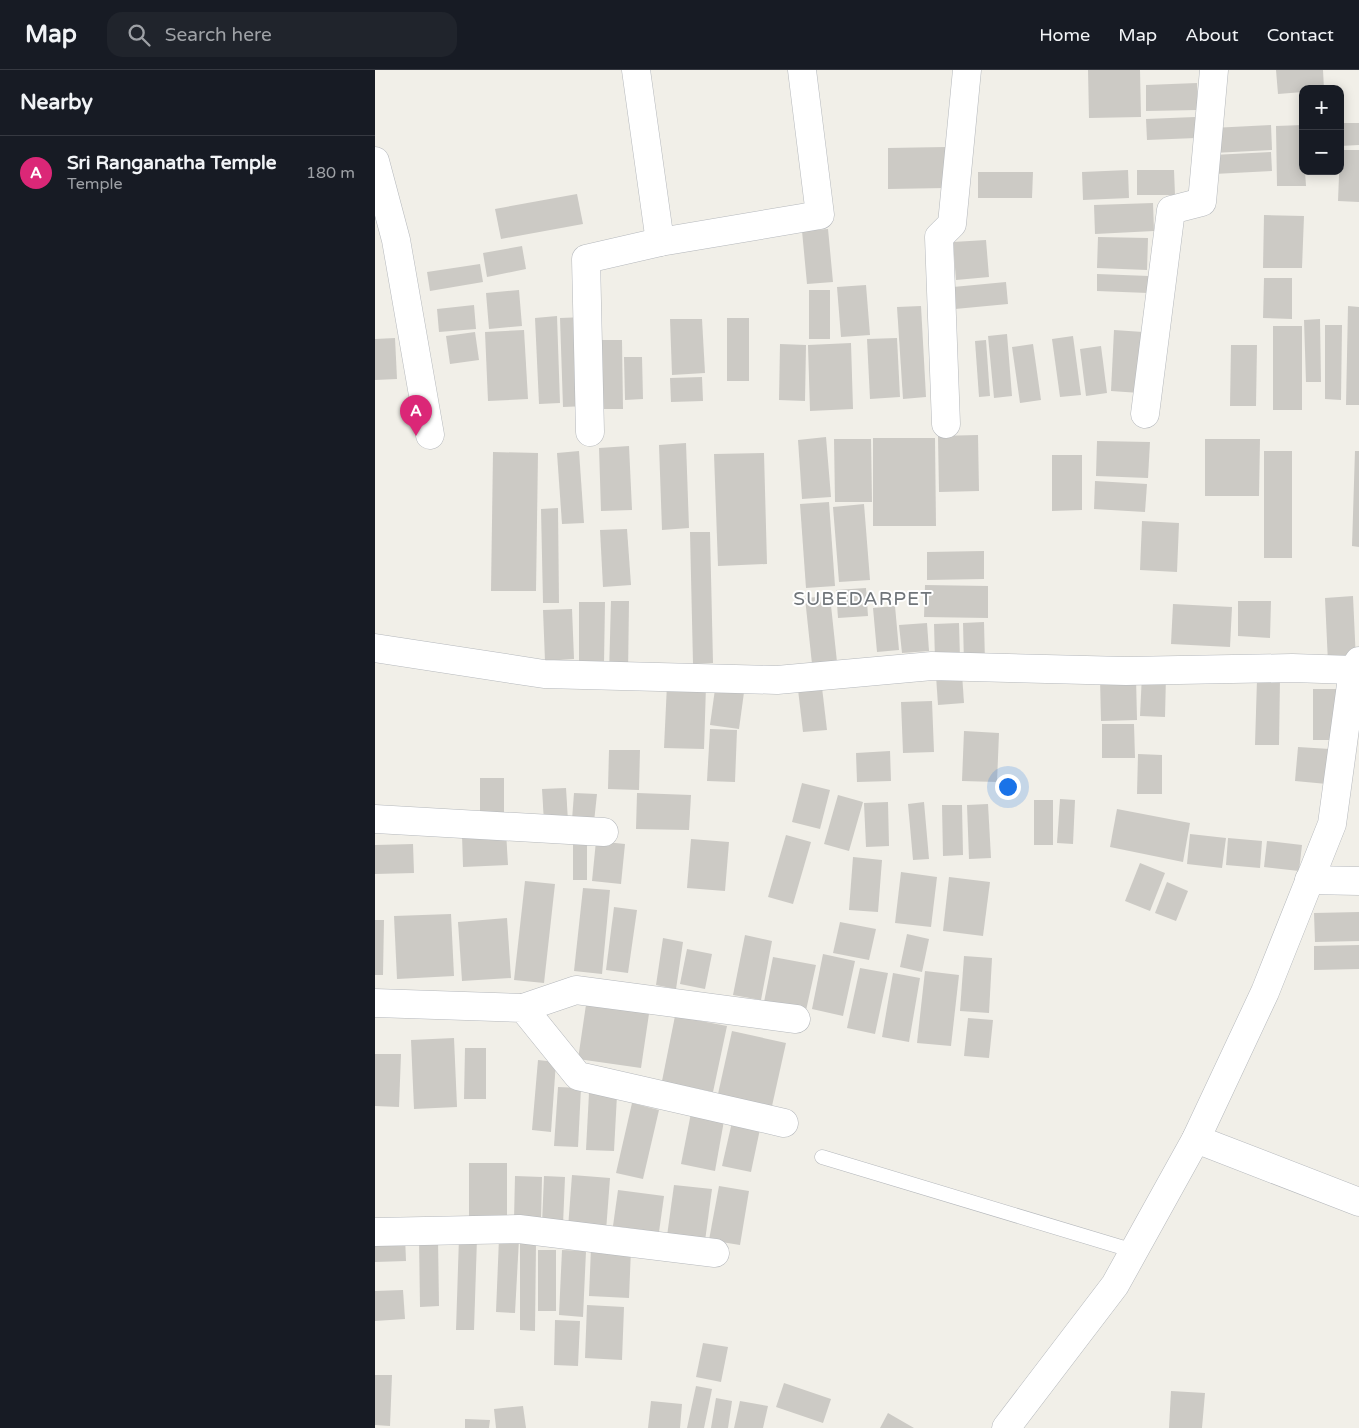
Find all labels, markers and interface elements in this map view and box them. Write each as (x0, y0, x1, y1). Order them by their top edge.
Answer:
search box (107, 12, 457, 57)
text: Map (25, 20, 77, 49)
icon: search (125, 21, 153, 49)
text: Search here (165, 24, 272, 46)
text: Home (1039, 24, 1090, 46)
text: Map (1118, 24, 1157, 46)
text: About (1185, 24, 1239, 46)
text: Contact (1267, 24, 1334, 46)
map controls (1299, 85, 1344, 175)
button: + (1299, 85, 1344, 130)
text: Nearby (20, 90, 93, 115)
button: − (1299, 130, 1344, 175)
text: Sri Ranganatha Temple (67, 152, 276, 174)
text: A (30, 163, 42, 183)
text: 180 m (306, 163, 355, 183)
text: Temple (67, 174, 123, 194)
pin: A (400, 395, 432, 436)
district label: SUBEDARPET (793, 588, 933, 610)
your location (995, 774, 1021, 800)

